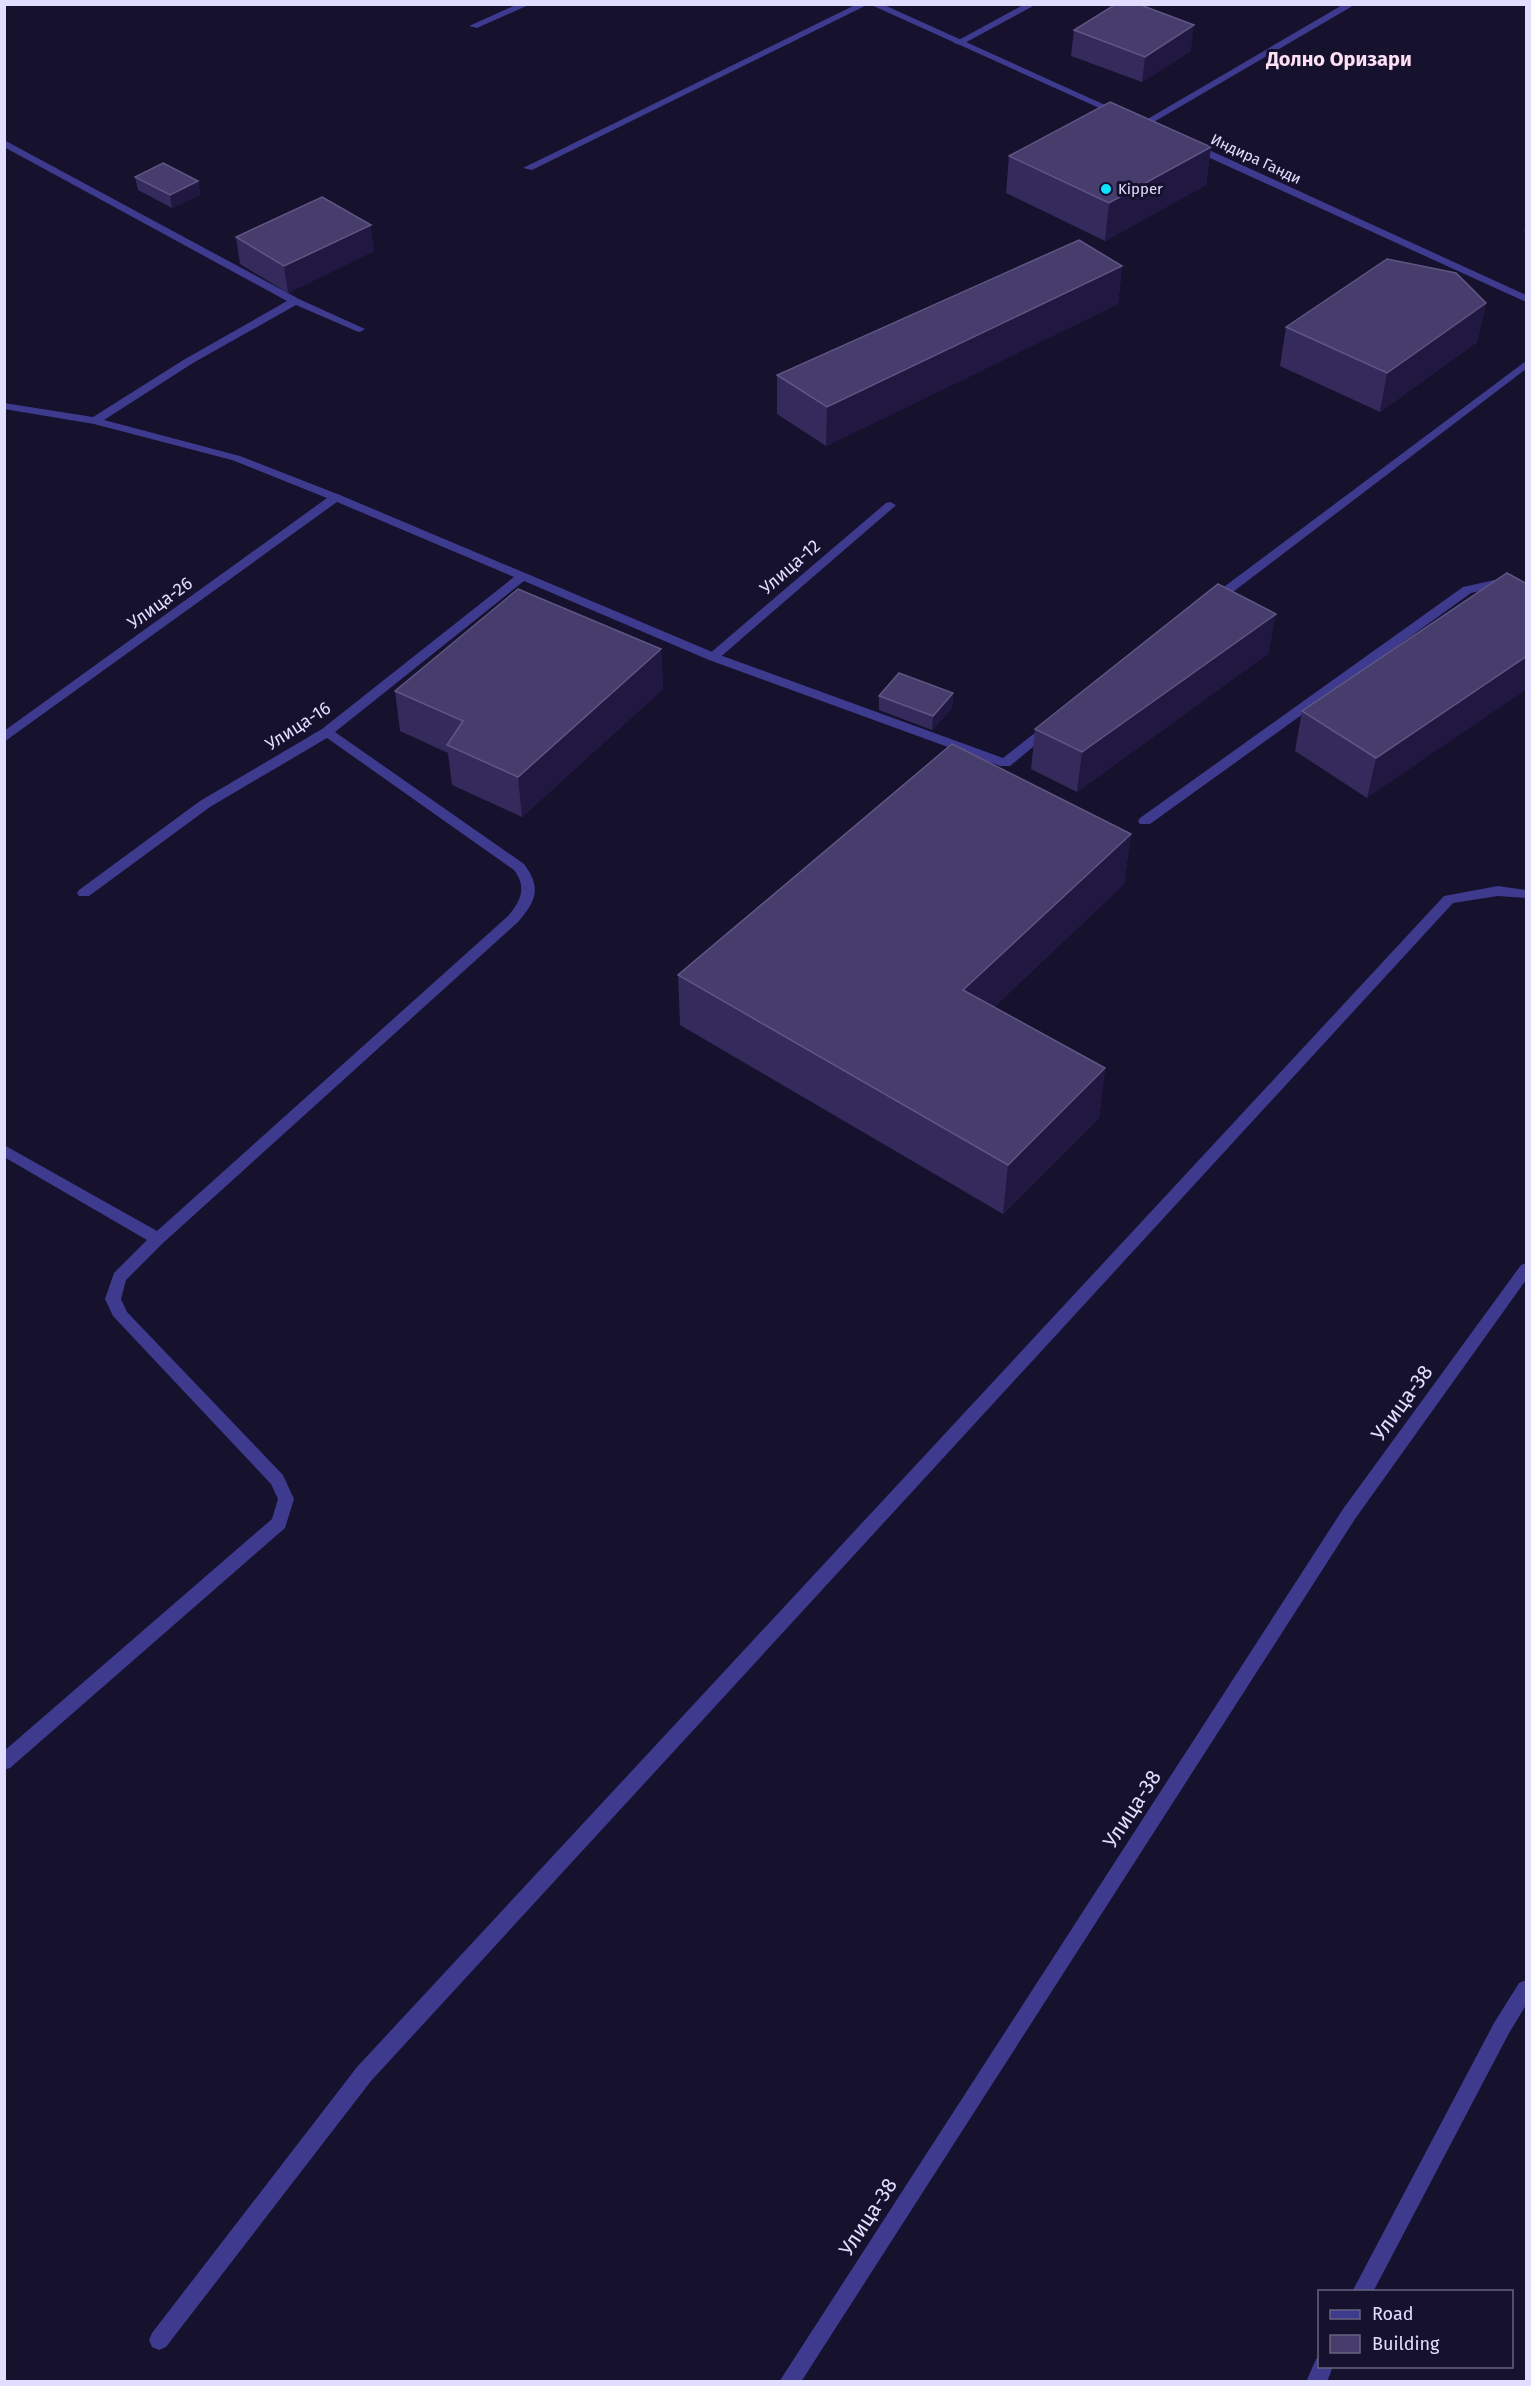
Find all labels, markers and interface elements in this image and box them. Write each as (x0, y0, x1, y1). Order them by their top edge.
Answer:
district label: Долно Оризари (1265, 47, 1412, 71)
street label: Индира Ганди (1208, 130, 1304, 188)
place label: Kipper (1118, 180, 1163, 198)
marker: Kipper (1099, 182, 1113, 196)
street label: Улица-12 (755, 535, 825, 599)
street label: Улица-26 (123, 572, 197, 634)
street label: Улица-16 (261, 697, 335, 755)
street label: Улица-38 (1366, 1360, 1438, 1446)
street label: Улица-38 (1097, 1765, 1167, 1853)
street label: Улица-38 (833, 2173, 903, 2261)
legend (1318, 2290, 1513, 2368)
text: Road (1372, 2303, 1414, 2325)
text: Building (1372, 2333, 1440, 2355)

